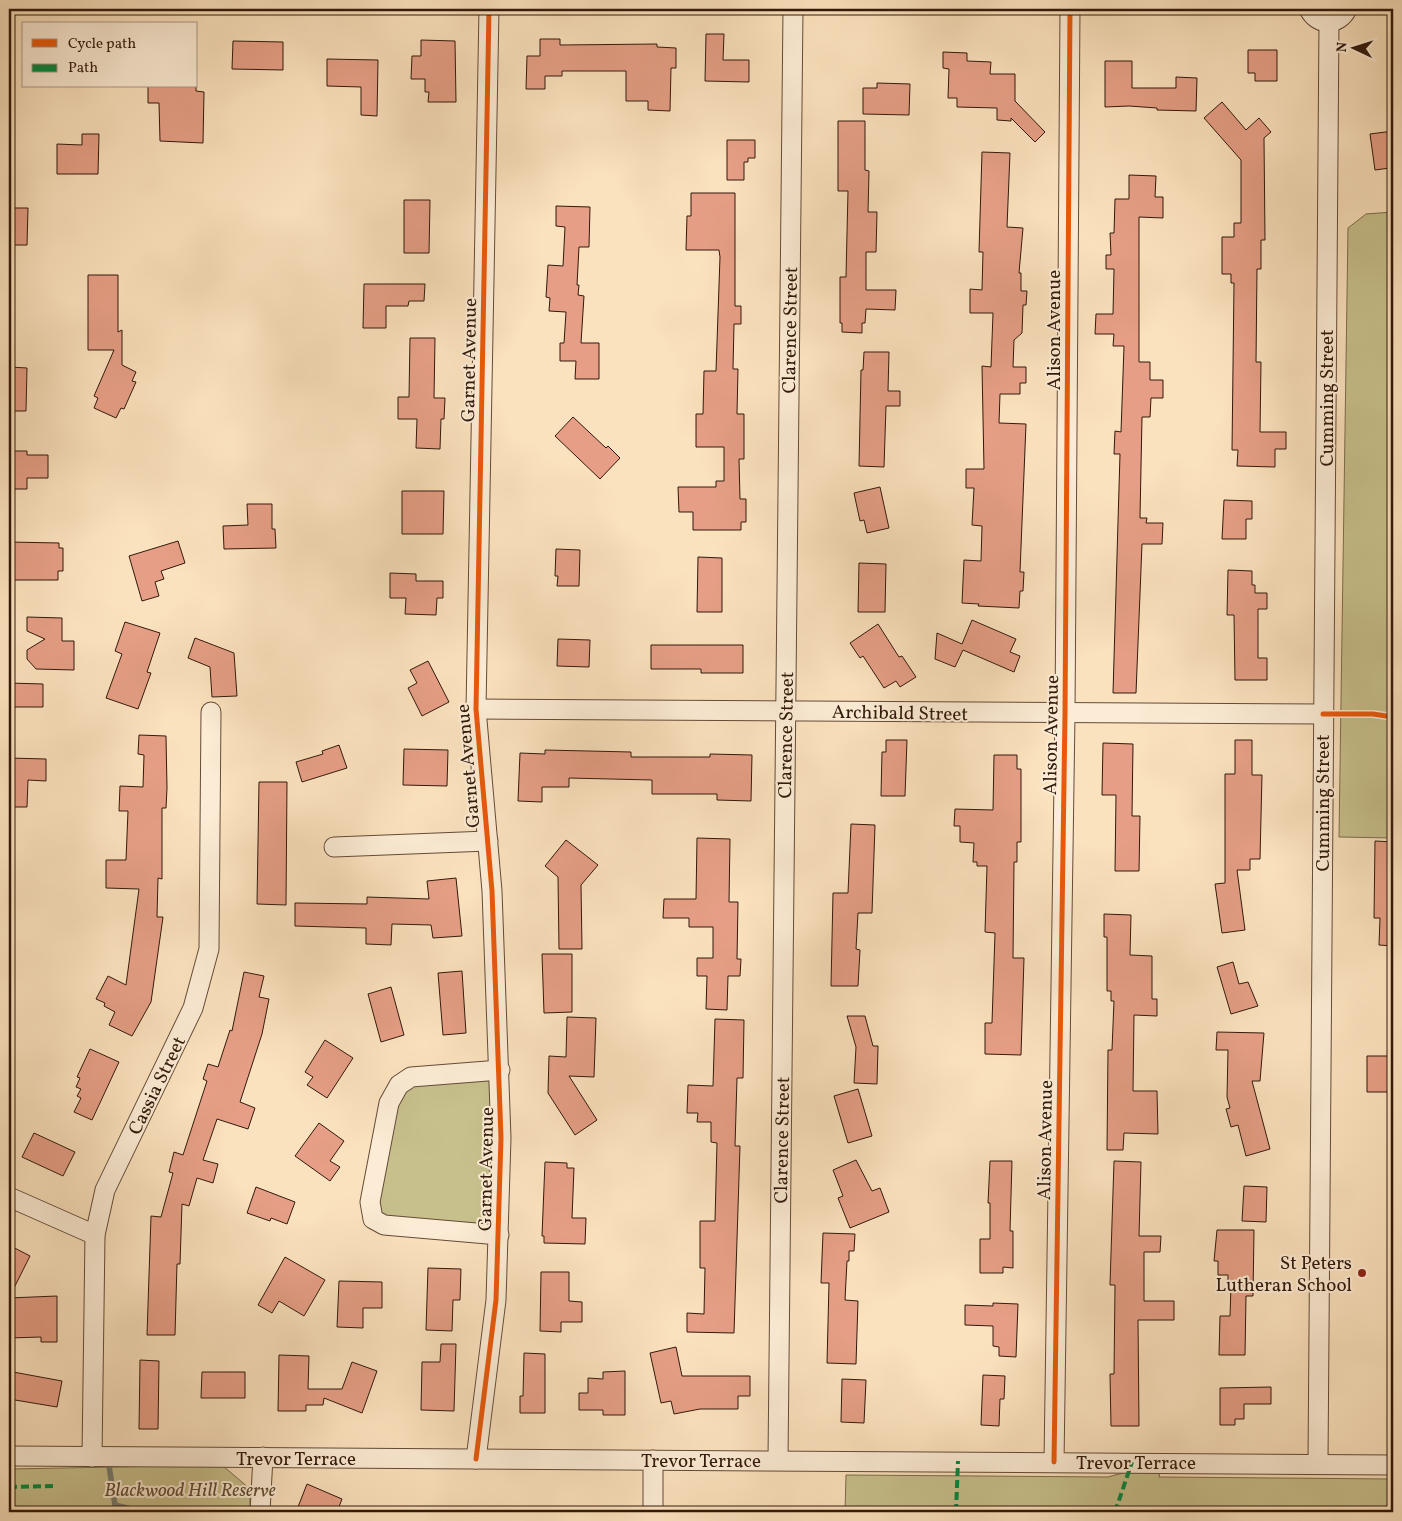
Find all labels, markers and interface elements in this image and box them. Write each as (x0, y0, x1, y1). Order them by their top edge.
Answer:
legend (22, 22, 198, 88)
north arrow (1330, 22, 1380, 72)
text: Cycle path (68, 34, 136, 55)
text: N (1333, 41, 1352, 53)
text: Path (68, 58, 98, 79)
street label: Clarence Street (777, 266, 805, 394)
street label: Alison Avenue (1042, 270, 1068, 390)
street label: Garnet Avenue (456, 298, 484, 422)
street label: Cumming Street (1315, 329, 1341, 467)
street label: Clarence Street (773, 671, 801, 799)
street label: Alison Avenue (1038, 675, 1066, 795)
street label: Archibald Street (832, 700, 969, 728)
street label: Garnet Avenue (451, 703, 487, 829)
street label: Cumming Street (1311, 734, 1337, 872)
street label: Cassia Street (123, 1032, 193, 1140)
street label: Clarence Street (769, 1076, 797, 1204)
street label: Alison Avenue (1032, 1080, 1060, 1200)
street label: Garnet Avenue (473, 1107, 501, 1231)
place label: St Peters Lutheran School (1216, 1251, 1352, 1299)
marker: St Peters Lutheran School (1356, 1267, 1368, 1279)
street label: Trevor Terrace (236, 1447, 356, 1473)
street label: Trevor Terrace (641, 1449, 761, 1475)
street label: Trevor Terrace (1076, 1451, 1196, 1477)
park label: Blackwood Hill Reserve (104, 1478, 276, 1504)

